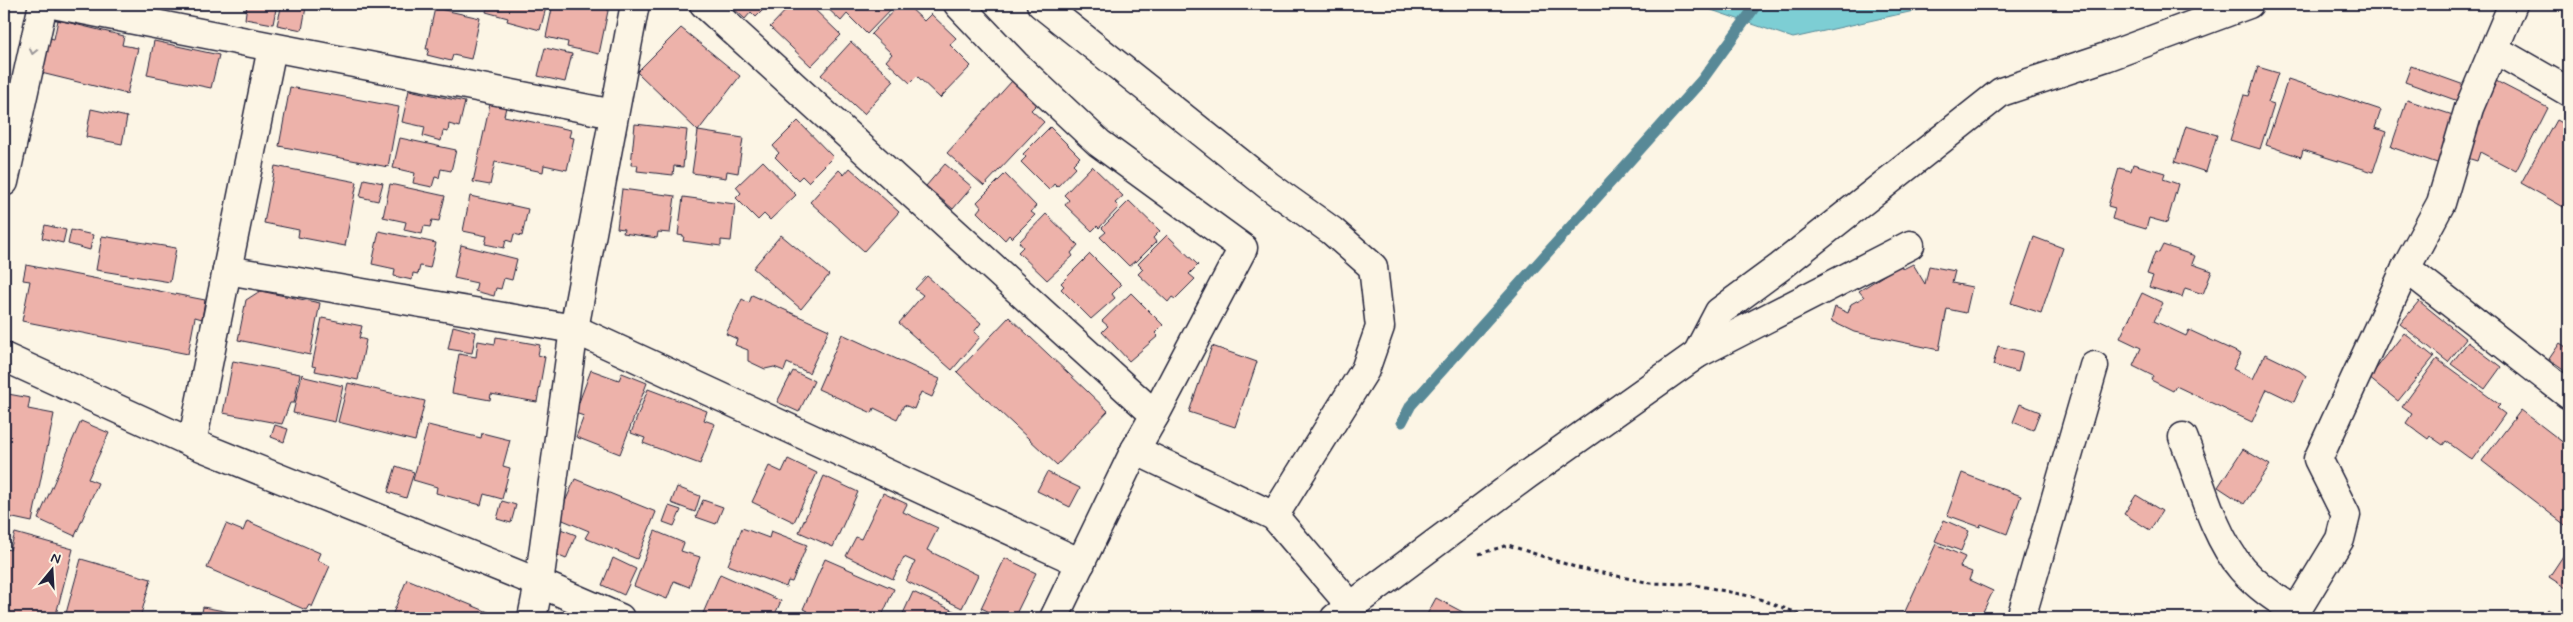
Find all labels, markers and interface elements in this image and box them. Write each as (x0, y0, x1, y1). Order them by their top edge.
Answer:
one-way arrow (28, 47, 38, 56)
north arrow (28, 544, 78, 594)
text: N (48, 549, 63, 569)

